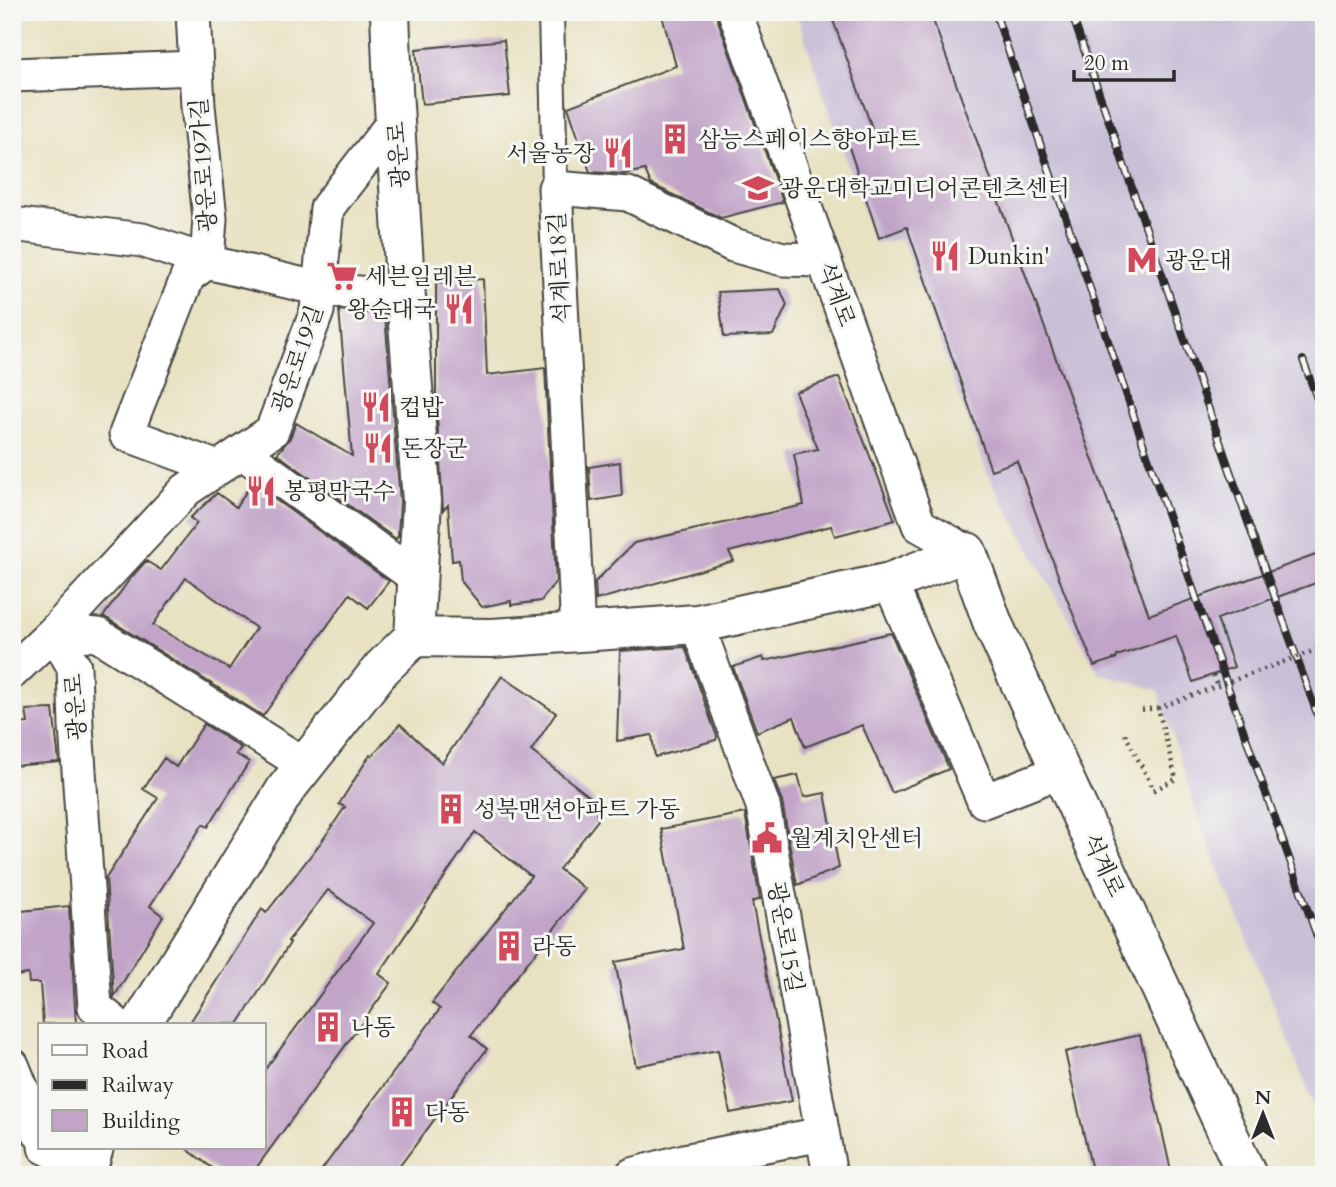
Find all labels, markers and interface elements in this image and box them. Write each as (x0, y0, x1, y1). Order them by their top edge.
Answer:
scale bar (1074, 38, 1173, 82)
text: 20 m (1084, 49, 1129, 78)
street label: 광운로19가길 (183, 97, 224, 233)
street label: 광운로 (381, 121, 416, 189)
building icon: 삼능스페이스향아파트 (658, 122, 692, 156)
place label: 삼능스페이스향아파트 (698, 124, 920, 155)
restaurant icon: 서울농장 (601, 136, 635, 170)
place label: 서울농장 (506, 138, 596, 169)
school or university icon: 광운대학교미디어콘텐츠센터 (741, 171, 775, 205)
place label: 광운대학교미디어콘텐츠센터 (781, 173, 1070, 204)
street label: 석계로18길 (541, 211, 578, 325)
restaurant icon: Dunkin' (928, 239, 962, 273)
place label: Dunkin' (968, 241, 1049, 272)
metro station icon: 광운대 (1125, 243, 1159, 277)
place label: 광운대 (1165, 245, 1232, 276)
street label: 석계로 (811, 258, 862, 331)
supermarket icon: 세븐일레븐 (325, 259, 359, 293)
place label: 세븐일레븐 (365, 261, 476, 292)
restaurant icon: 왕순대국 (442, 292, 476, 326)
place label: 왕순대국 (347, 294, 436, 325)
street label: 광운로19길 (265, 301, 330, 417)
restaurant icon: 컵밥 (359, 390, 393, 424)
place label: 컵밥 (399, 392, 444, 423)
restaurant icon: 돈장군 (361, 431, 395, 465)
place label: 돈장군 (401, 433, 468, 464)
restaurant icon: 봉평막국수 (244, 474, 278, 508)
place label: 봉평막국수 (284, 476, 395, 507)
street label: 광운로 (58, 673, 93, 741)
building icon: 성북맨션아파트 가동 (434, 792, 468, 826)
place label: 성북맨션아파트 가동 (474, 794, 680, 825)
public building icon: 월계치안센터 (750, 821, 784, 855)
place label: 월계치안센터 (790, 823, 923, 854)
street label: 석계로 (1075, 828, 1132, 902)
street label: 광운로15길 (760, 879, 811, 995)
building icon: 라동 (492, 929, 526, 963)
place label: 라동 (532, 931, 576, 962)
building icon: 나동 (311, 1010, 345, 1044)
place label: 나동 (351, 1012, 395, 1043)
legend (38, 1023, 266, 1148)
text: Road (102, 1037, 148, 1066)
text: Railway (102, 1071, 174, 1100)
north arrow (1228, 1078, 1298, 1148)
text: N (1255, 1085, 1272, 1111)
building icon: 다동 (385, 1095, 419, 1129)
place label: 다동 (425, 1097, 469, 1128)
text: Building (102, 1107, 180, 1136)

